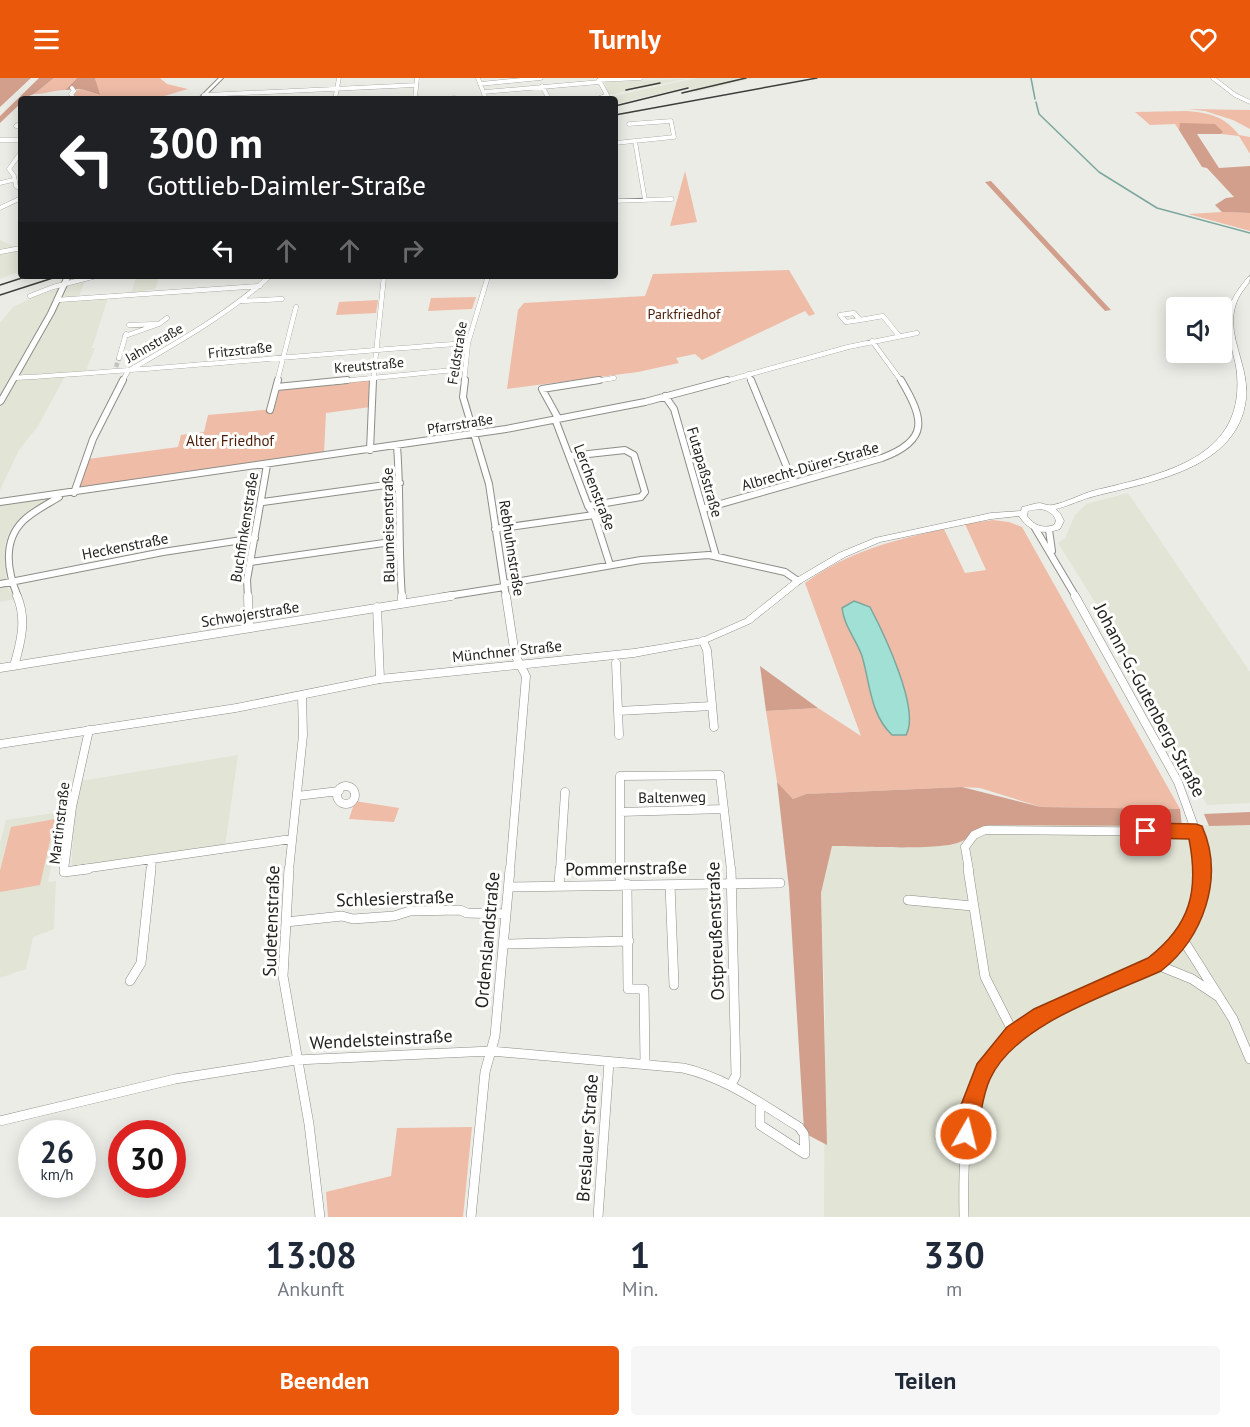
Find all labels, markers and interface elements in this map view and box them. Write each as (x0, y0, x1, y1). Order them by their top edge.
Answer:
text: Turnly (589, 22, 661, 56)
icon: menu (30, 23, 63, 56)
icon: heart (1187, 23, 1220, 56)
text: 300 m (147, 115, 263, 170)
icon: left (48, 120, 126, 198)
text: Gottlieb-Daimler-Straße (147, 168, 426, 202)
icon: left (207, 234, 240, 267)
icon: ahead (270, 234, 303, 267)
icon: ahead (333, 234, 366, 267)
icon: right (396, 234, 429, 267)
map controls (1166, 297, 1232, 363)
button: sound (1166, 297, 1232, 363)
park label: Parkfriedhof (648, 305, 721, 323)
street label: Jahnstraße (121, 319, 186, 367)
street label: Feldstraße (443, 320, 471, 386)
street label: Fritzstraße (207, 338, 273, 362)
street label: Kreutstraße (333, 353, 405, 377)
street label: Pfarrstraße (426, 410, 494, 438)
street label: Futapaßstraße (683, 425, 727, 519)
park label: Alter Friedhof (186, 431, 275, 450)
street label: Albrecht-Dürer-Straße (739, 437, 881, 495)
street label: Lerchenstraße (570, 441, 620, 533)
street label: Blaumeisenstraße (377, 467, 399, 583)
street label: Buchfinkenstraße (226, 470, 262, 584)
street label: Rebhuhnstraße (495, 499, 529, 597)
street label: Heckenstraße (80, 528, 170, 564)
street label: Schwojerstraße (200, 597, 300, 631)
street label: Johann-G.-Gutenberg-Straße (1089, 598, 1211, 801)
street label: Münchner Straße (451, 636, 563, 666)
street label: Martinstraße (45, 781, 73, 865)
street label: Baltenweg (638, 787, 706, 807)
pin (1120, 805, 1171, 856)
icon: arrive (1129, 814, 1162, 847)
street label: Pommernstraße (565, 855, 687, 881)
street label: Ostpreußenstraße (701, 861, 729, 1001)
street label: Sudetenstraße (258, 865, 284, 977)
street label: Ordenslandstraße (470, 871, 504, 1009)
street label: Schlesierstraße (336, 884, 454, 912)
street label: Wendelsteinstraße (309, 1024, 453, 1054)
street label: Breslauer Straße (571, 1073, 603, 1203)
position arrow (934, 1102, 998, 1166)
speed limit sign: 30 (108, 1120, 186, 1198)
text: 26 (40, 1132, 74, 1171)
text: km/h (41, 1165, 73, 1184)
text: 13:08 (265, 1231, 357, 1278)
text: 1 (630, 1231, 650, 1278)
text: 330 (924, 1231, 985, 1278)
text: Ankunft (278, 1276, 344, 1302)
text: Min. (622, 1276, 658, 1302)
text: m (946, 1276, 962, 1302)
button: Beenden (30, 1346, 619, 1415)
button: Teilen (631, 1346, 1220, 1415)

